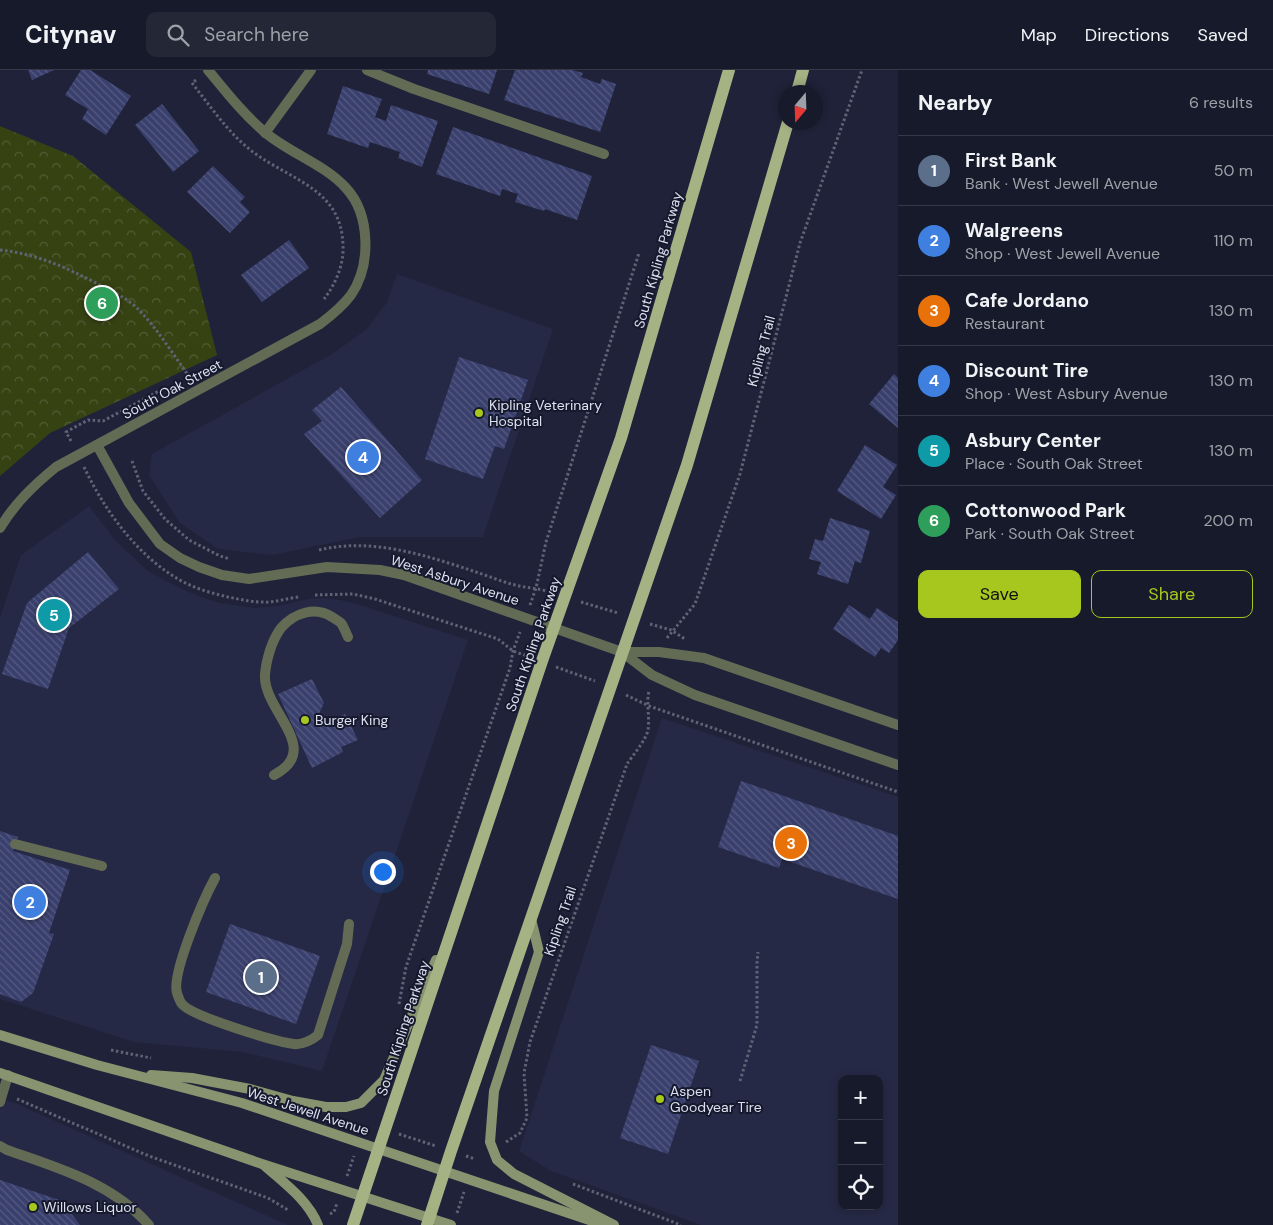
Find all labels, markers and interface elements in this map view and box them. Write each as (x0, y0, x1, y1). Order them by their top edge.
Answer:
search box (146, 12, 496, 57)
text: Citynav (25, 19, 116, 50)
icon: search (164, 21, 192, 49)
text: Search here (204, 22, 309, 47)
text: Map (1021, 23, 1057, 47)
text: Directions (1085, 23, 1170, 47)
text: Saved (1198, 23, 1248, 47)
north arrow (778, 85, 823, 130)
text: Nearby (918, 89, 992, 117)
text: 6 results (1189, 92, 1253, 113)
text: First Bank (965, 148, 1057, 173)
text: 1 (931, 160, 937, 181)
text: 50 m (1214, 160, 1253, 181)
text: Bank · West Jewell Avenue (965, 173, 1158, 194)
street label: South Kipling Parkway (630, 189, 686, 330)
text: Walgreens (965, 218, 1063, 243)
text: 2 (929, 230, 939, 251)
text: 110 m (1214, 230, 1253, 251)
text: Shop · West Jewell Avenue (965, 243, 1160, 264)
pin: 6 (86, 284, 118, 322)
text: Cafe Jordano (965, 288, 1089, 313)
text: 3 (929, 300, 939, 321)
text: 130 m (1209, 300, 1253, 321)
text: Restaurant (965, 313, 1045, 334)
street label: Kipling Trail (743, 314, 779, 388)
street label: South Oak Street (119, 355, 225, 423)
text: Discount Tire (965, 358, 1089, 383)
text: 4 (929, 370, 939, 391)
text: 130 m (1209, 370, 1253, 391)
text: Shop · West Asbury Avenue (965, 383, 1168, 404)
place label: Kipling Veterinary Hospital (489, 396, 602, 430)
marker: Kipling Veterinary Hospital (473, 407, 485, 419)
text: Asbury Center (965, 428, 1101, 453)
pin: 4 (347, 438, 379, 476)
text: 5 (929, 440, 939, 461)
text: 130 m (1209, 440, 1253, 461)
text: Place · South Oak Street (965, 453, 1143, 474)
text: Cottonwood Park (965, 498, 1126, 523)
text: 6 (929, 510, 939, 531)
text: 200 m (1204, 510, 1253, 531)
text: Park · South Oak Street (965, 523, 1135, 544)
street label: West Asbury Avenue (388, 551, 522, 609)
button: Save (918, 570, 1081, 618)
button: Share (1091, 570, 1253, 618)
street label: South Kipling Parkway (501, 574, 565, 714)
pin: 5 (38, 596, 70, 634)
place label: Burger King (315, 711, 388, 729)
marker: Burger King (299, 714, 311, 726)
pin: 3 (775, 824, 807, 862)
your location (370, 859, 396, 885)
pin: 2 (14, 883, 46, 921)
street label: Kipling Trail (540, 884, 580, 958)
pin: 1 (245, 958, 277, 996)
street label: South Kipling Parkway (373, 958, 433, 1098)
map controls (838, 1075, 883, 1210)
button: + (838, 1075, 883, 1120)
place label: Aspen Goodyear Tire (670, 1082, 762, 1116)
street label: West Jewell Avenue (245, 1083, 371, 1139)
marker: Aspen Goodyear Tire (654, 1093, 666, 1105)
button: − (838, 1120, 883, 1165)
button: locate (838, 1165, 883, 1210)
place label: Willows Liquor (43, 1198, 137, 1216)
marker: Willows Liquor (27, 1201, 39, 1213)

